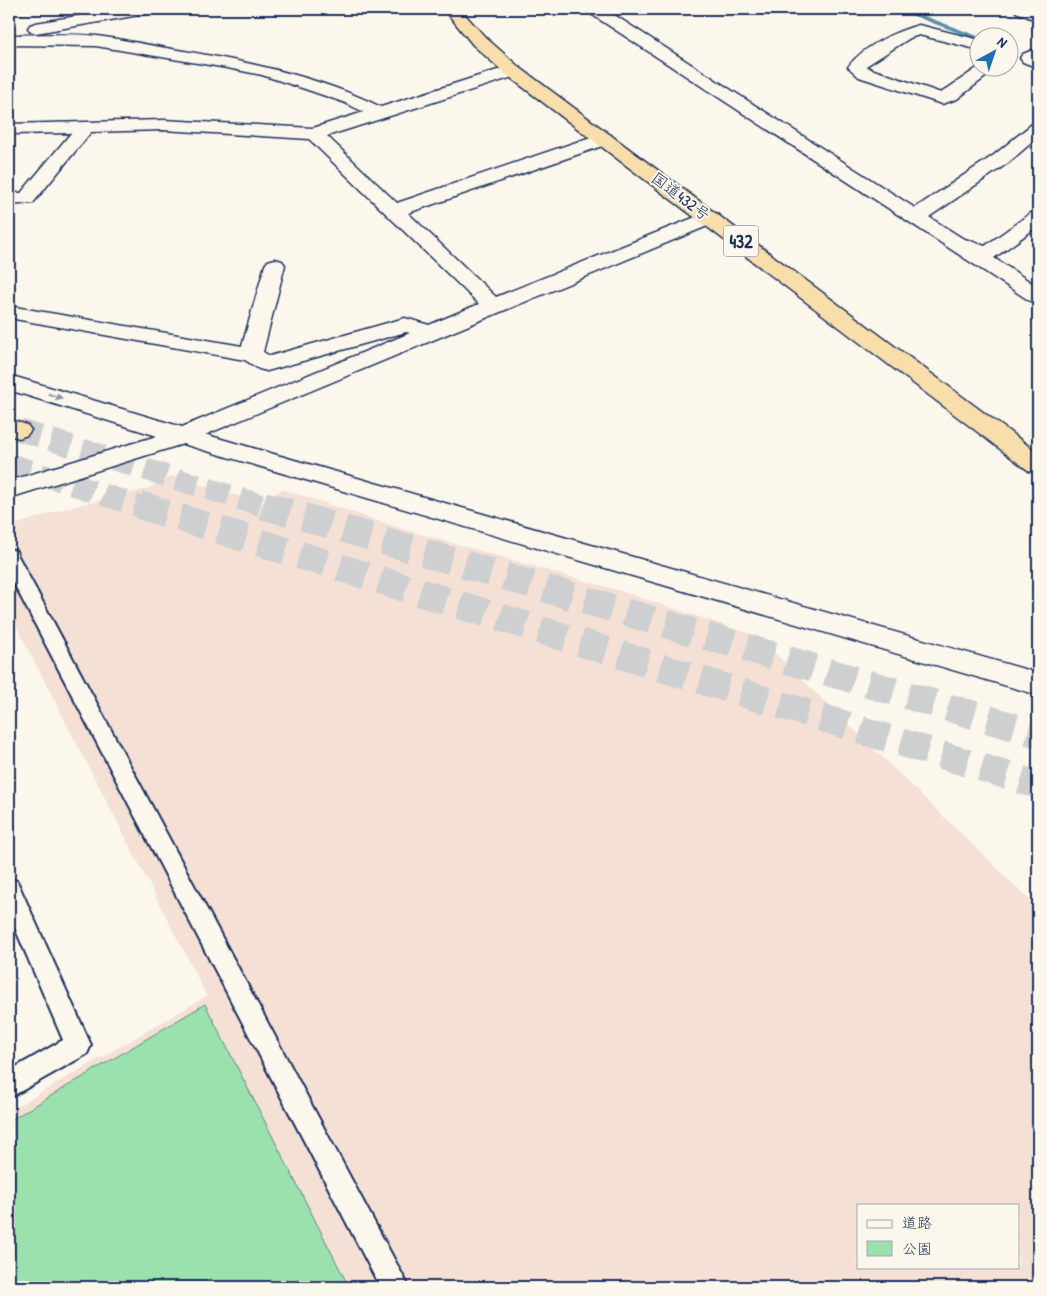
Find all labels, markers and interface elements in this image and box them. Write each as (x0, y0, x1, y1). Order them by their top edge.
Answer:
north arrow (970, 28, 1020, 78)
text: N (994, 32, 1012, 52)
street label: 国道432号 (647, 167, 715, 225)
road number: 432 (724, 226, 758, 256)
one-way arrow (48, 393, 63, 401)
legend (857, 1204, 1020, 1268)
text: 道路 (902, 1212, 932, 1233)
text: 公園 (902, 1238, 932, 1259)

